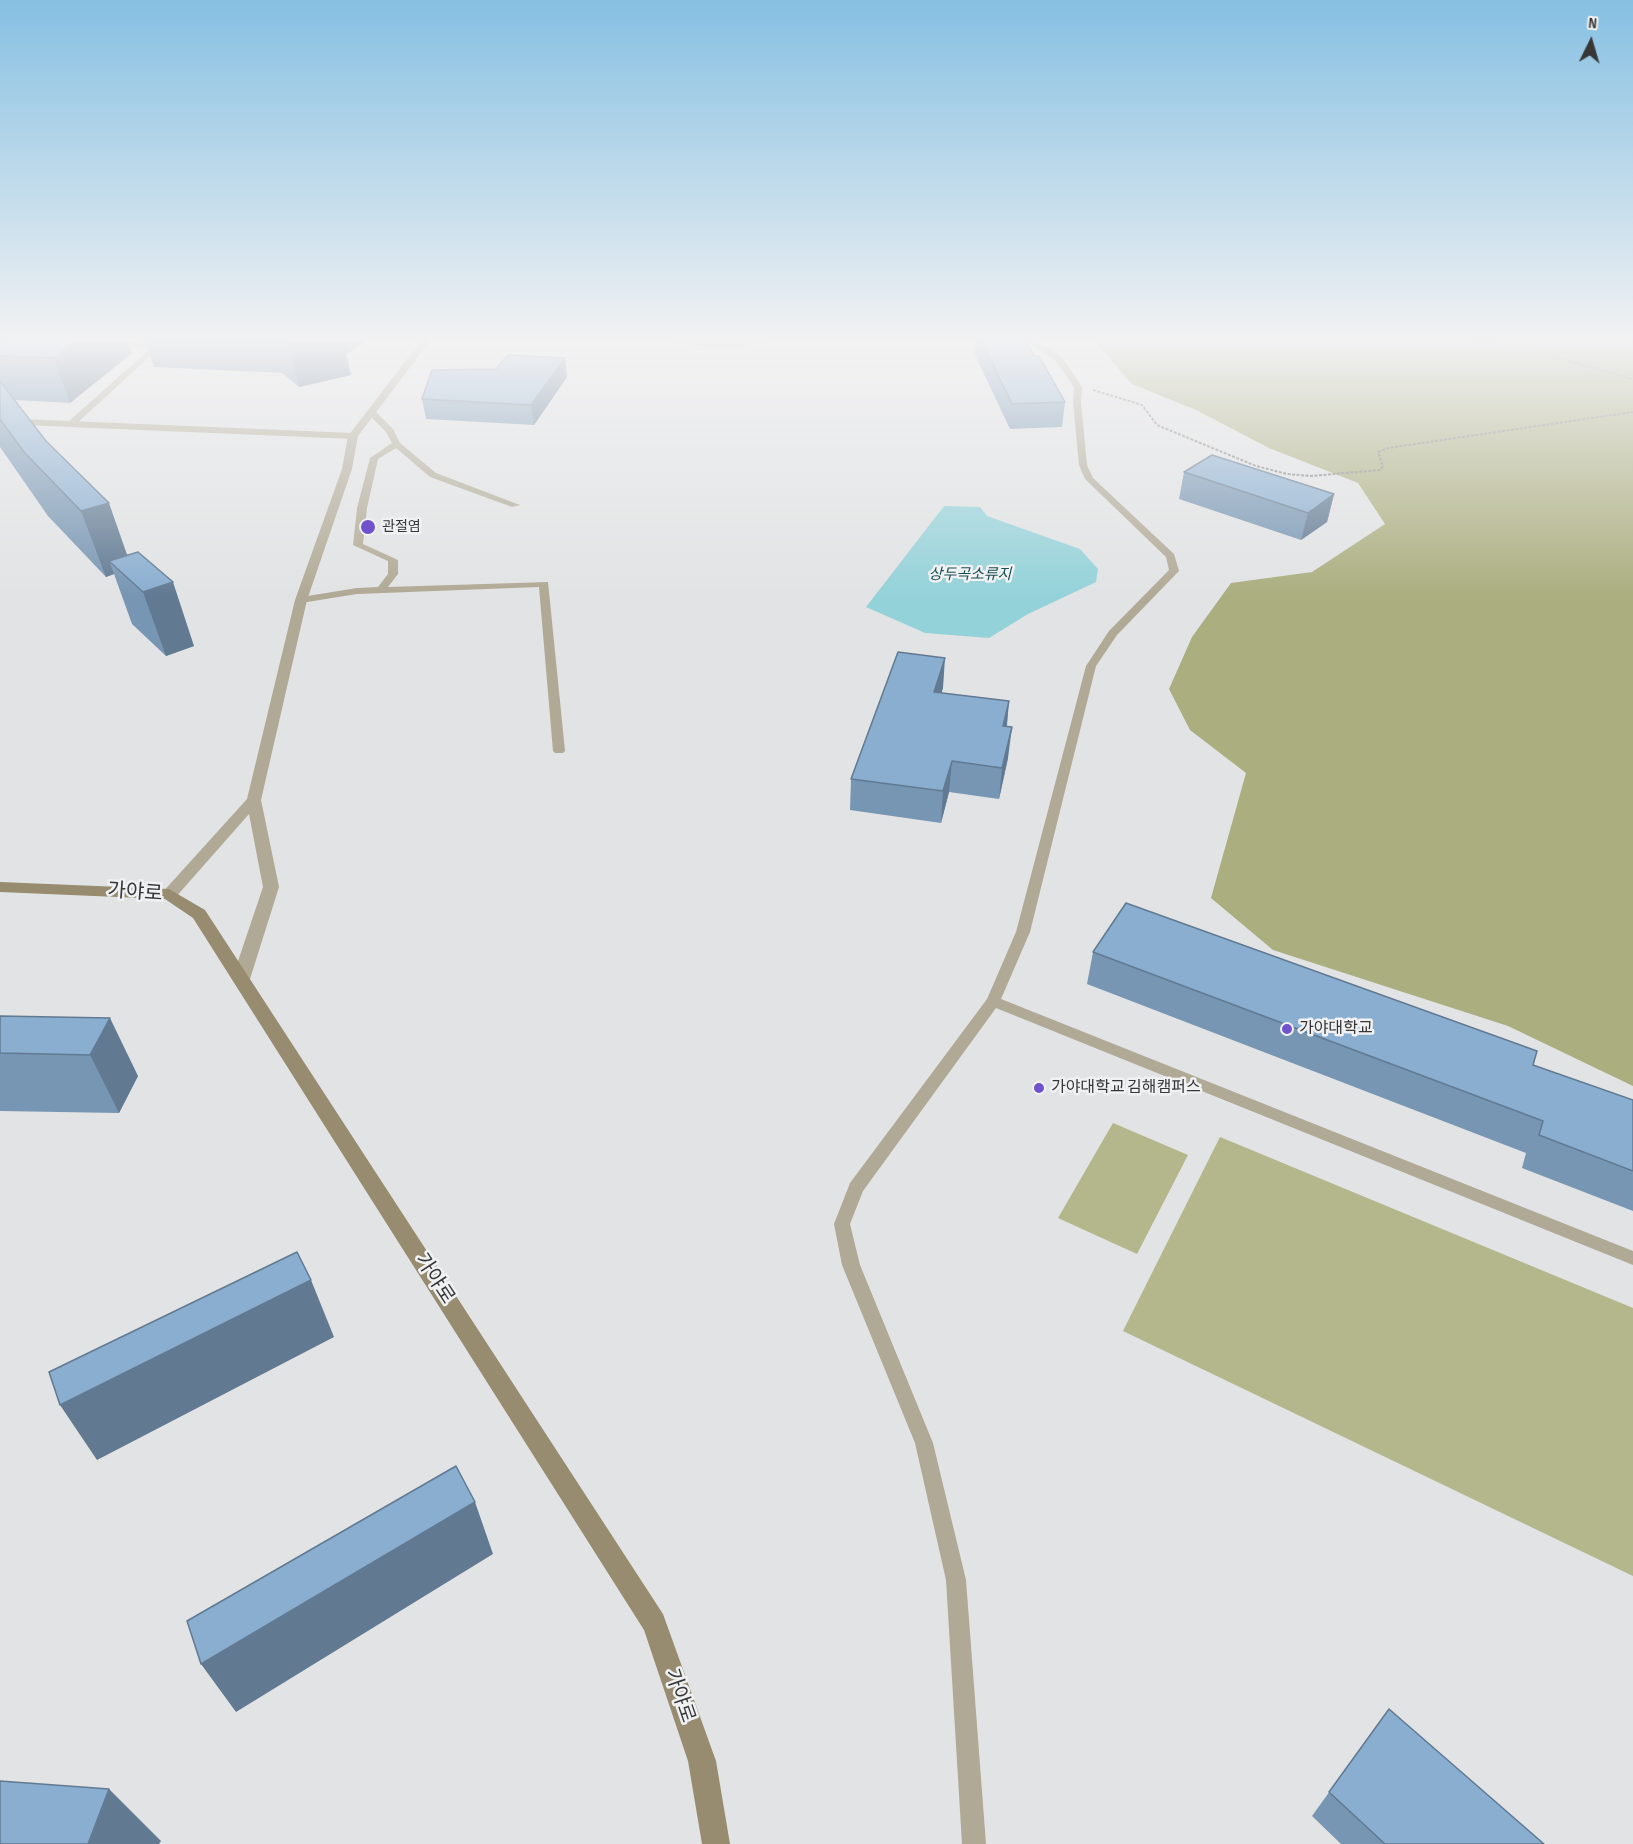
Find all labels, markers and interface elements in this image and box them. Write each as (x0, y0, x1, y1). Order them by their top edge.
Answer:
north arrow (1561, 12, 1621, 72)
text: N (1588, 14, 1598, 33)
marker: 관절염 (359, 518, 377, 536)
place label: 관절염 (382, 519, 421, 535)
water label: 상두곡소류지 (929, 566, 1011, 584)
street label: 가야로 (107, 879, 163, 907)
place label: 가야대학교 (1299, 1019, 1373, 1039)
marker: 가야대학교 (1280, 1022, 1294, 1036)
place label: 가야대학교 김해캠퍼스 (1051, 1078, 1201, 1098)
marker: 가야대학교 김해캠퍼스 (1032, 1081, 1046, 1095)
street label: 가야로 (409, 1249, 459, 1309)
street label: 가야로 (659, 1666, 699, 1726)

